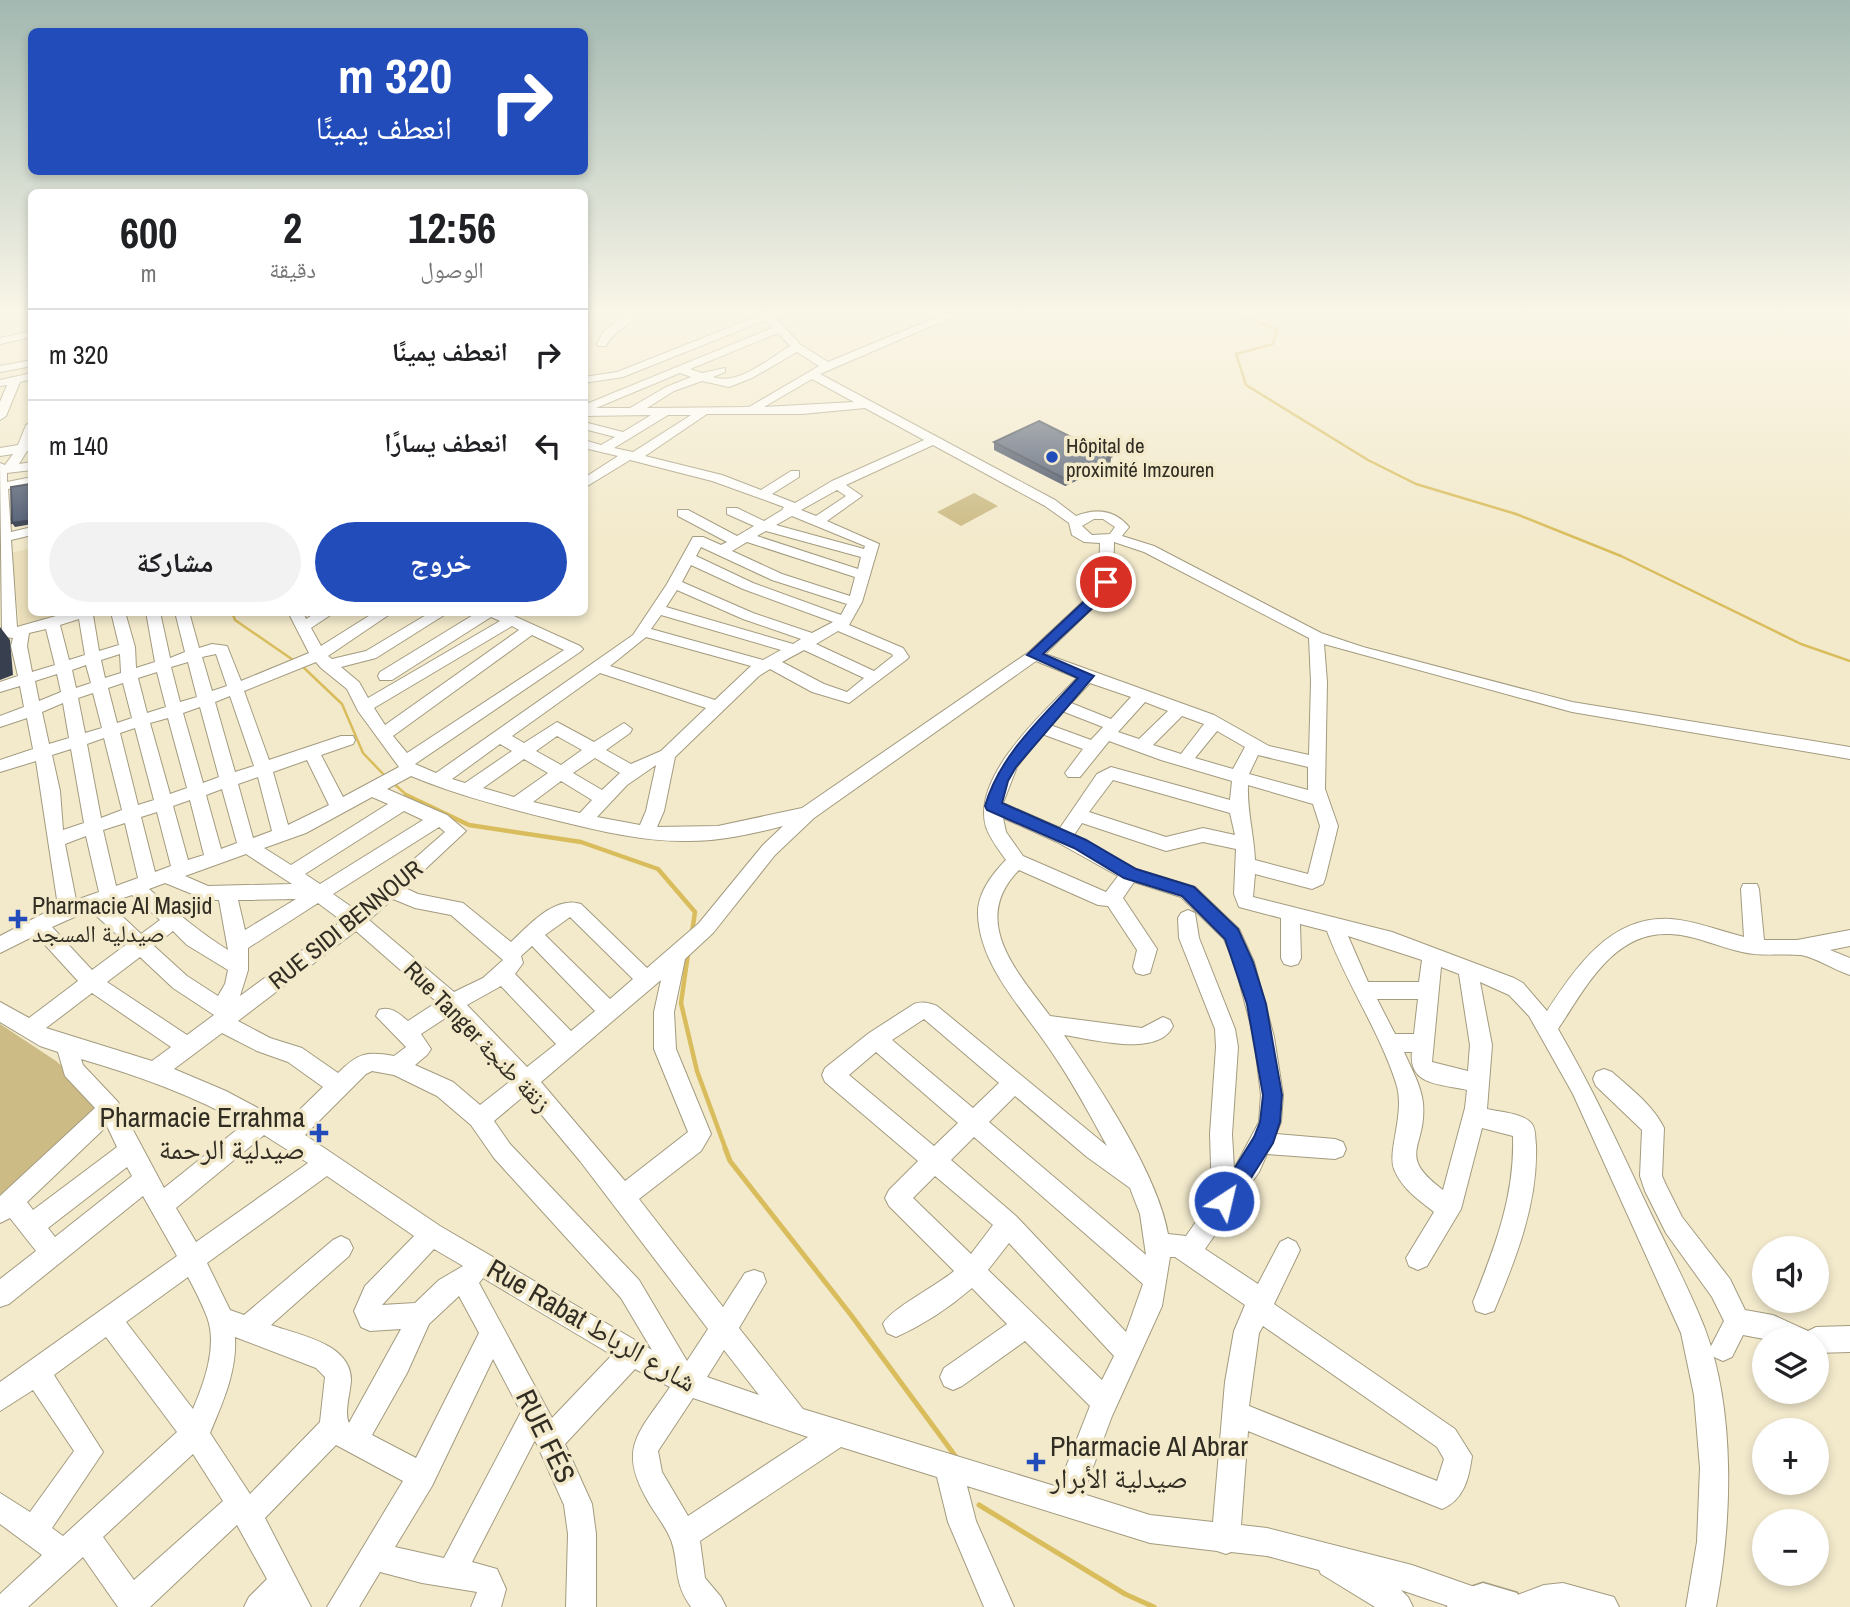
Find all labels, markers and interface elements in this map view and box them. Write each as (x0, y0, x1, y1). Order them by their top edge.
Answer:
text: 320 m (338, 42, 452, 108)
icon: right (476, 56, 567, 147)
text: انعطف يمينًا (316, 106, 452, 149)
text: 2 (283, 200, 302, 256)
text: 12:56 (408, 200, 496, 256)
text: 600 (120, 205, 177, 261)
text: دقيقة (269, 254, 316, 285)
text: الوصول (420, 254, 484, 285)
text: m (141, 258, 157, 289)
text: انعطف يمينًا (392, 334, 508, 369)
icon: right (529, 336, 567, 374)
text: 320 m (49, 337, 108, 372)
text: انعطف يسارًا (384, 425, 508, 460)
icon: left (529, 427, 567, 465)
text: 140 m (49, 428, 108, 463)
place label: Hôpital de proximité Imzouren (1066, 431, 1214, 484)
marker: Hôpital de proximité Imzouren (1044, 449, 1060, 465)
button: مشاركة (49, 522, 301, 602)
button: خروج (315, 522, 567, 602)
pin (1076, 552, 1136, 612)
icon: arrive (1087, 563, 1125, 601)
street label: RUE SIDI BENNOUR (261, 852, 429, 996)
place label: Pharmacie Al Masjid صيدلية المسجد (32, 889, 212, 949)
marker: Pharmacie Al Masjid صيدلية المسجد (10, 911, 26, 927)
street label: Rue Tanger زنقة طنجة (398, 954, 558, 1118)
place label: Pharmacie Errahma صيدلية الرحمة (100, 1098, 305, 1168)
marker: Pharmacie Errahma صيدلية الرحمة (311, 1125, 327, 1141)
position arrow (1187, 1164, 1261, 1238)
map controls (1752, 1236, 1829, 1586)
button: sound (1752, 1236, 1829, 1313)
street label: Rue Rabat شارع الرباط (480, 1250, 704, 1400)
button: layers (1752, 1327, 1829, 1404)
street label: RUE FÉS (507, 1383, 585, 1489)
button: + (1752, 1418, 1829, 1495)
place label: Pharmacie Al Abrar صيدلية الأبرار (1049, 1427, 1248, 1497)
marker: Pharmacie Al Abrar صيدلية الأبرار (1028, 1454, 1044, 1470)
button: − (1752, 1509, 1829, 1586)

